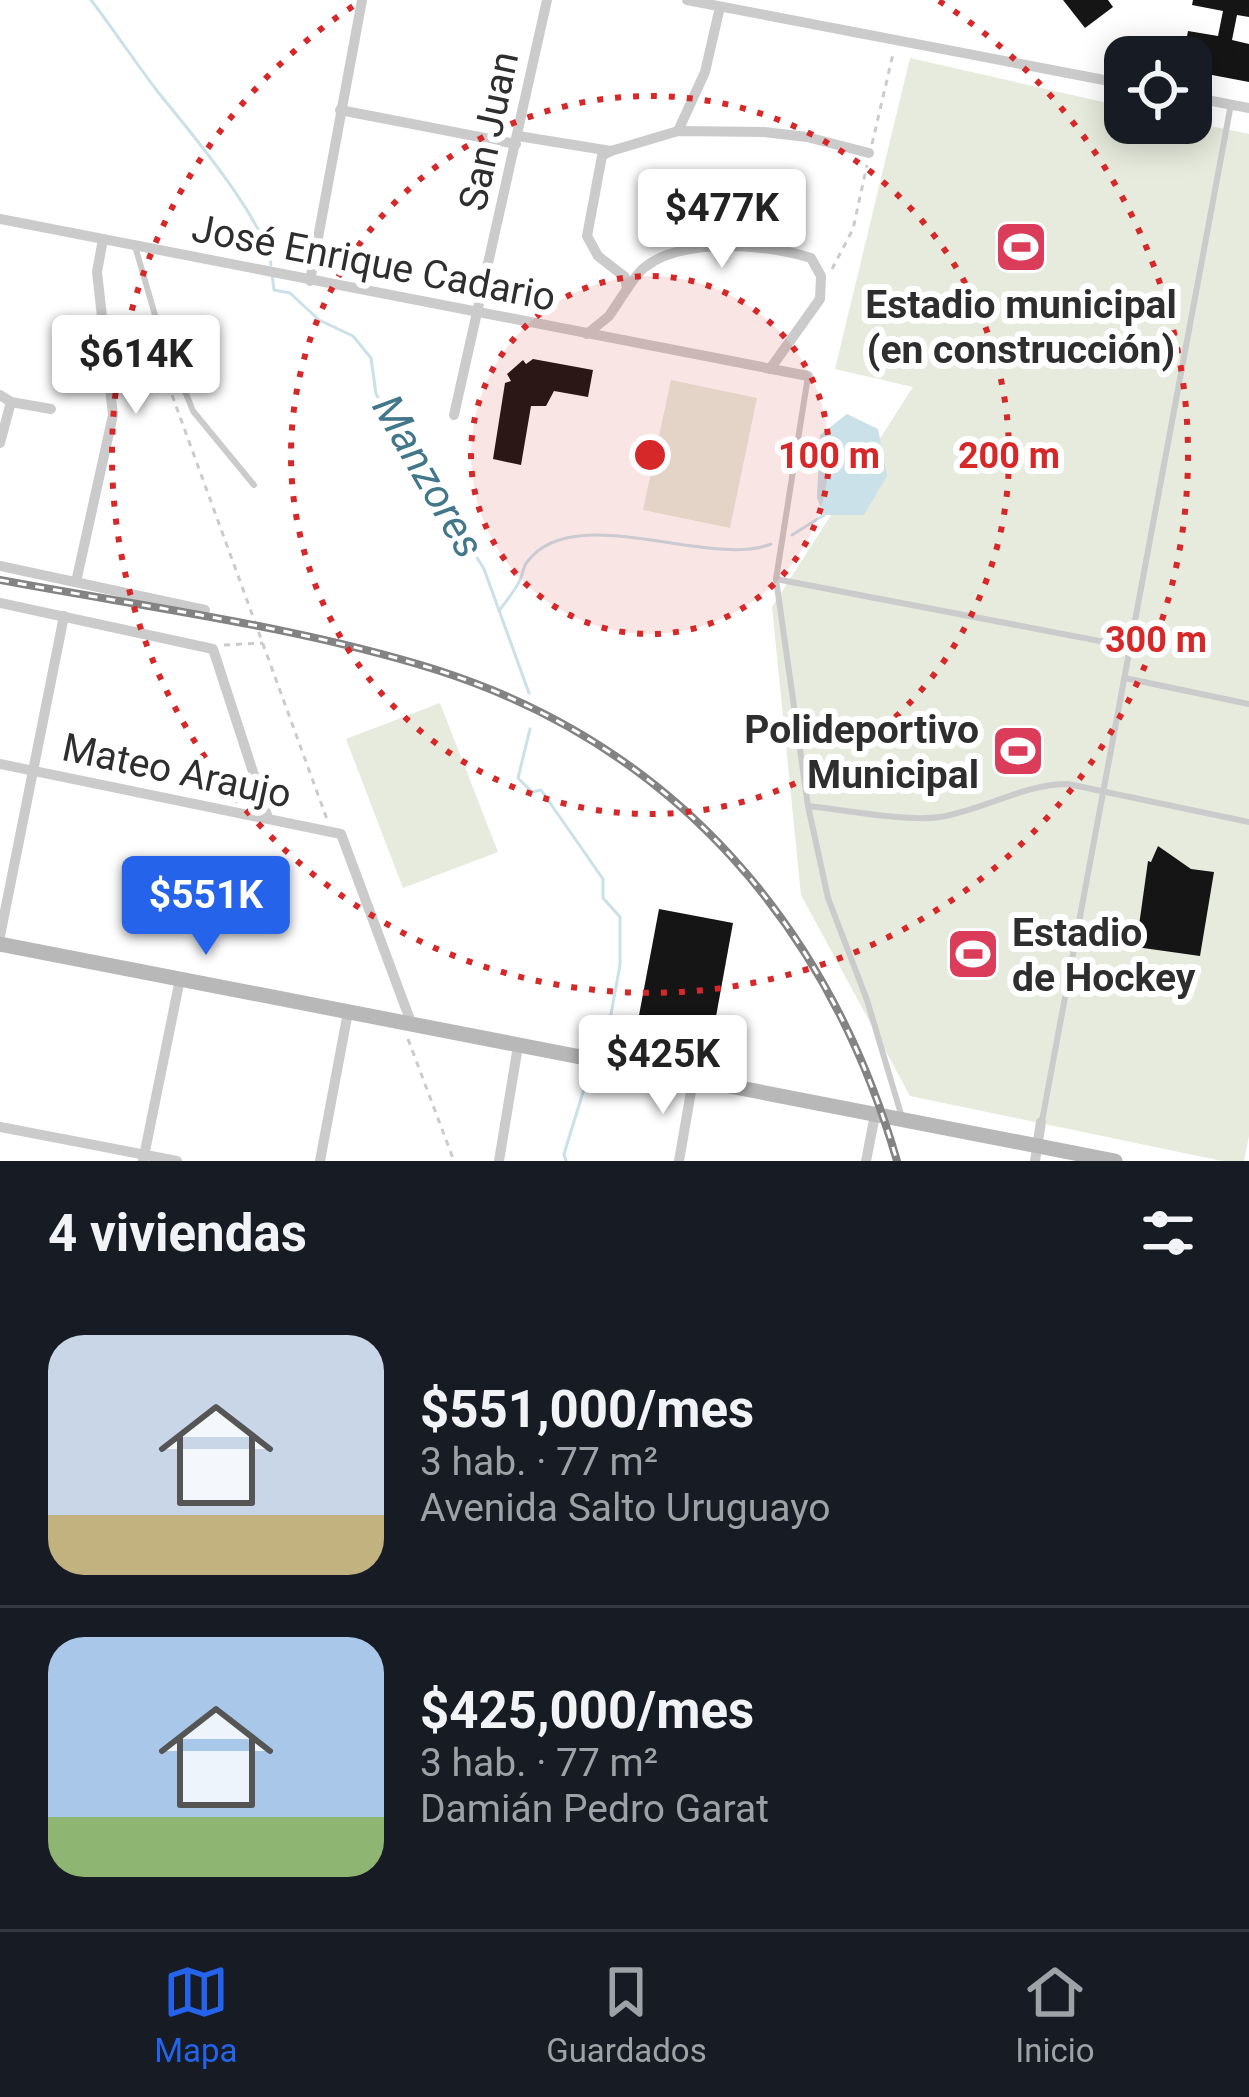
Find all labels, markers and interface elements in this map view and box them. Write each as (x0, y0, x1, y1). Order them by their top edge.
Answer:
map controls (1104, 36, 1212, 144)
button: locate (1104, 36, 1212, 144)
street label: San Juan (450, 48, 528, 215)
pin: $477K (638, 169, 806, 271)
text: $477K (665, 185, 779, 231)
street label: José Enrique Cadario (188, 205, 560, 321)
sports icon: Estadio municipal (en construcción) (993, 219, 1049, 275)
place label: Estadio municipal (en construcción) (865, 282, 1177, 373)
pin: $614K (52, 315, 220, 417)
text: $614K (79, 331, 193, 377)
water label: Manzores (363, 386, 495, 566)
centre of rings (629, 434, 671, 476)
text: 100 m (778, 435, 880, 477)
text: 200 m (958, 435, 1060, 477)
text: 300 m (1105, 619, 1207, 661)
place label: Polideportivo Municipal (744, 707, 979, 798)
sports icon: Polideportivo Municipal (990, 723, 1046, 779)
street label: Mateo Araujo (58, 724, 295, 818)
pin: $551K (122, 856, 290, 958)
text: $551K (149, 872, 263, 918)
place label: Estadio de Hockey (1012, 910, 1196, 1001)
sports icon: Estadio de Hockey (945, 926, 1001, 982)
pin: $425K (579, 1015, 747, 1117)
text: $425K (606, 1031, 720, 1077)
icon: filters (1135, 1200, 1201, 1266)
text: 4 viviendas (48, 1204, 307, 1263)
text: $551,000/mes (420, 1380, 754, 1439)
icon: home (144, 1383, 288, 1527)
text: 3 hab. · 77 m² (420, 1439, 658, 1485)
text: Avenida Salto Uruguayo (420, 1485, 831, 1531)
text: $425,000/mes (420, 1681, 754, 1740)
icon: home (144, 1685, 288, 1829)
text: 3 hab. · 77 m² (420, 1740, 658, 1786)
text: Damián Pedro Garat (420, 1786, 769, 1832)
tab: Mapa (154, 1959, 238, 2070)
tab: Guardados (546, 1959, 707, 2070)
tab: Inicio (1015, 1959, 1095, 2070)

